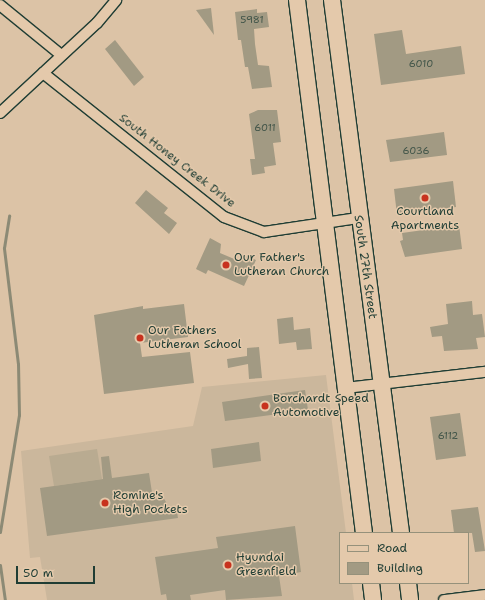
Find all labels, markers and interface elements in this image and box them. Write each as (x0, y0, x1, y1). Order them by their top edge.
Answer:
house number: 5981 (240, 14, 264, 26)
house number: 6010 (409, 58, 433, 70)
street label: South Honey Creek Drive (116, 111, 238, 211)
house number: 6011 (254, 122, 276, 134)
house number: 6036 (403, 145, 429, 157)
marker: Courtland Apartments (420, 193, 430, 203)
place label: Courtland Apartments (391, 205, 459, 233)
street label: South 27th Street (351, 214, 379, 320)
place label: Our Father's Lutheran Church (234, 251, 329, 279)
marker: Our Father's Lutheran Church (221, 260, 231, 270)
place label: Our Fathers Lutheran School (148, 324, 241, 352)
marker: Our Fathers Lutheran School (135, 333, 145, 343)
place label: Borchardt Speed Automotive (273, 392, 369, 420)
marker: Borchardt Speed Automotive (260, 401, 270, 411)
house number: 6112 (438, 430, 458, 442)
place label: Romine's High Pockets (113, 489, 188, 517)
marker: Romine's High Pockets (100, 498, 110, 508)
legend (339, 532, 469, 584)
text: Road (377, 540, 407, 556)
place label: Hyundai Greenfield (236, 551, 296, 579)
scale bar (18, 558, 97, 584)
marker: Hyundai Greenfield (223, 560, 233, 570)
text: Building (377, 560, 423, 576)
text: 50 m (23, 565, 53, 581)

